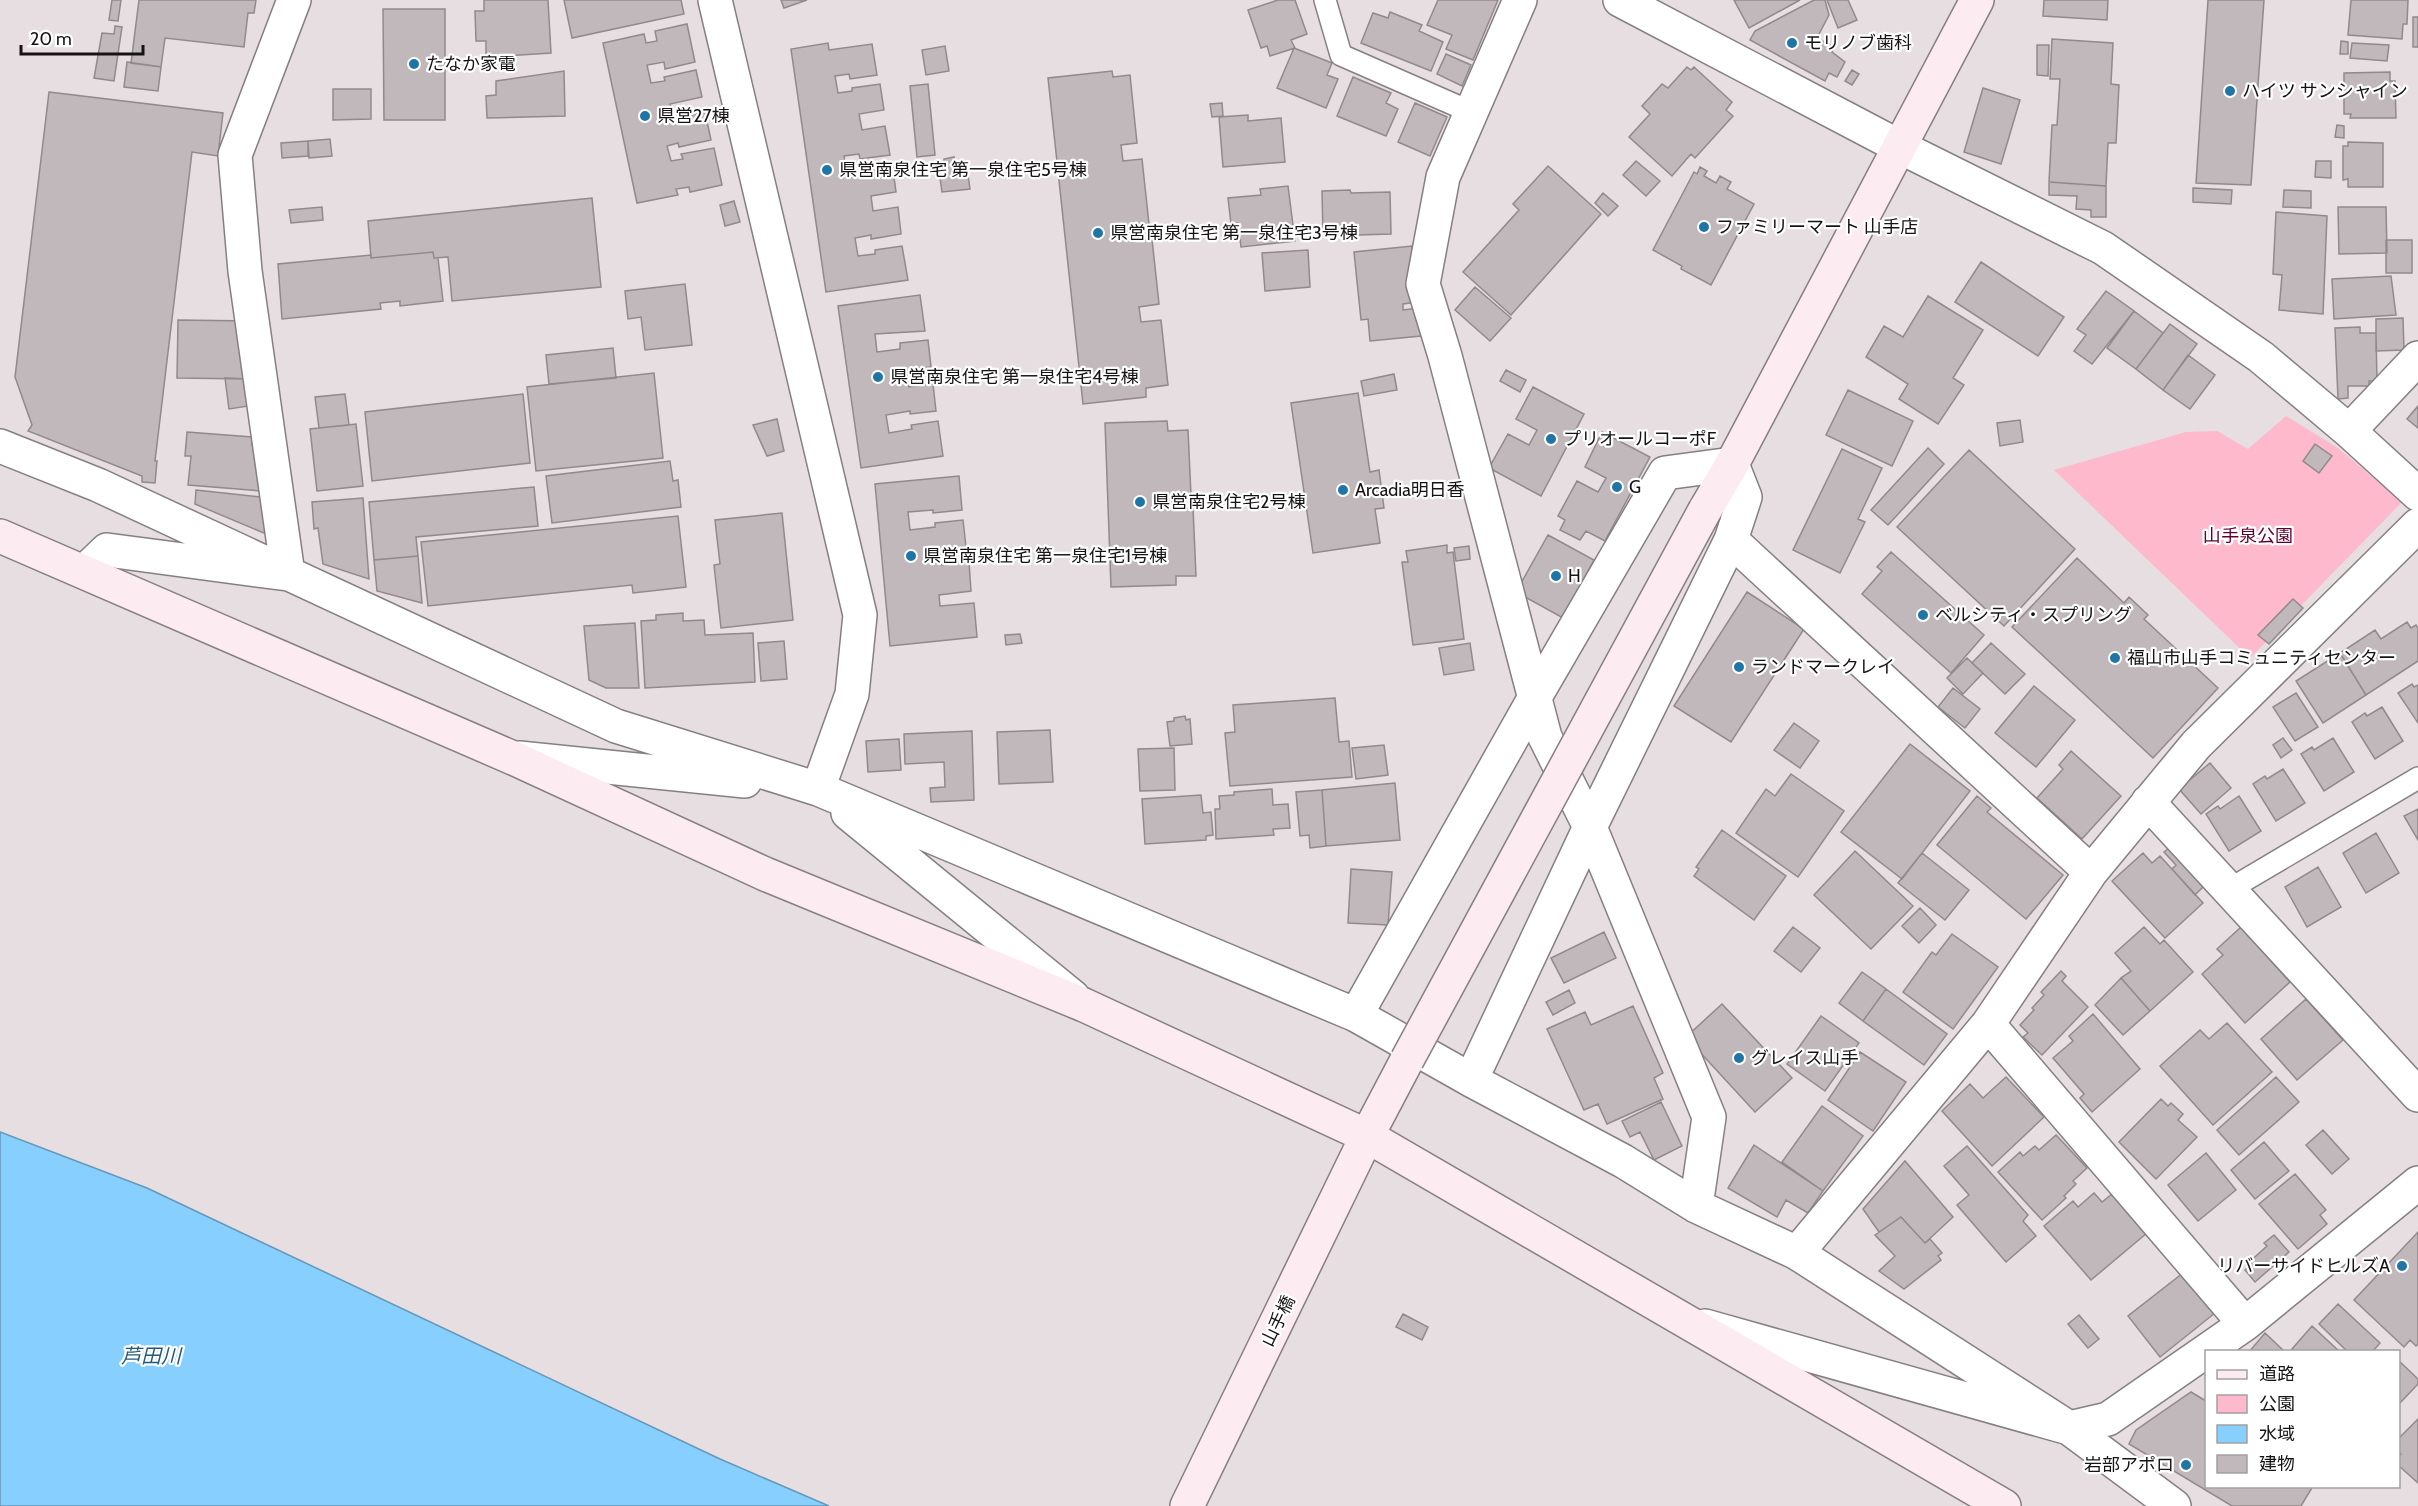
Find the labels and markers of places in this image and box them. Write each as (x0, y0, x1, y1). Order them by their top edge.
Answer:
place label: モリノブ歯科 (1804, 32, 1912, 54)
marker: モリノブ歯科 (1785, 36, 1799, 50)
place label: たなか家電 (426, 53, 516, 75)
marker: たなか家電 (407, 57, 421, 71)
place label: ハイツ サンシャイン (2242, 80, 2408, 102)
marker: ハイツ サンシャイン (2223, 84, 2237, 98)
place label: 県営27棟 (657, 105, 730, 127)
marker: 県営27棟 (638, 109, 652, 123)
place label: 県営南泉住宅 第一泉住宅5号棟 (839, 159, 1087, 181)
marker: 県営南泉住宅 第一泉住宅5号棟 (820, 163, 834, 177)
place label: ファミリーマート 山手店 (1716, 216, 1918, 238)
marker: ファミリーマート 山手店 (1697, 220, 1711, 234)
place label: 県営南泉住宅 第一泉住宅3号棟 (1110, 222, 1358, 244)
marker: 県営南泉住宅 第一泉住宅3号棟 (1091, 226, 1105, 240)
place label: 県営南泉住宅 第一泉住宅4号棟 (890, 366, 1138, 388)
marker: 県営南泉住宅 第一泉住宅4号棟 (871, 370, 885, 384)
place label: プリオールコーポF (1563, 428, 1717, 450)
marker: プリオールコーポF (1544, 432, 1558, 446)
place label: G (1629, 476, 1641, 498)
place label: Arcadia明日香 (1355, 479, 1465, 501)
marker: G (1610, 480, 1624, 494)
marker: Arcadia明日香 (1336, 483, 1350, 497)
place label: 県営南泉住宅2号棟 (1152, 491, 1305, 513)
marker: 県営南泉住宅2号棟 (1133, 495, 1147, 509)
place label: 県営南泉住宅 第一泉住宅1号棟 (923, 545, 1167, 567)
marker: 県営南泉住宅 第一泉住宅1号棟 (904, 549, 918, 563)
place label: H (1568, 565, 1581, 587)
marker: H (1549, 569, 1563, 583)
place label: ベルシティ・スプリング (1935, 604, 2132, 626)
marker: ベルシティ・スプリング (1916, 608, 1930, 622)
place label: 福山市山手コミュニティセンター (2127, 647, 2396, 669)
marker: 福山市山手コミュニティセンター (2108, 651, 2122, 665)
place label: ランドマークレイ (1751, 656, 1895, 678)
marker: ランドマークレイ (1732, 660, 1746, 674)
place label: グレイス山手 (1751, 1047, 1858, 1069)
marker: グレイス山手 (1732, 1051, 1746, 1065)
place label: リバーサイドヒルズA (2217, 1255, 2390, 1277)
marker: リバーサイドヒルズA (2395, 1259, 2409, 1273)
place label: 岩部アポロ (2084, 1454, 2174, 1476)
marker: 岩部アポロ (2179, 1458, 2193, 1472)

